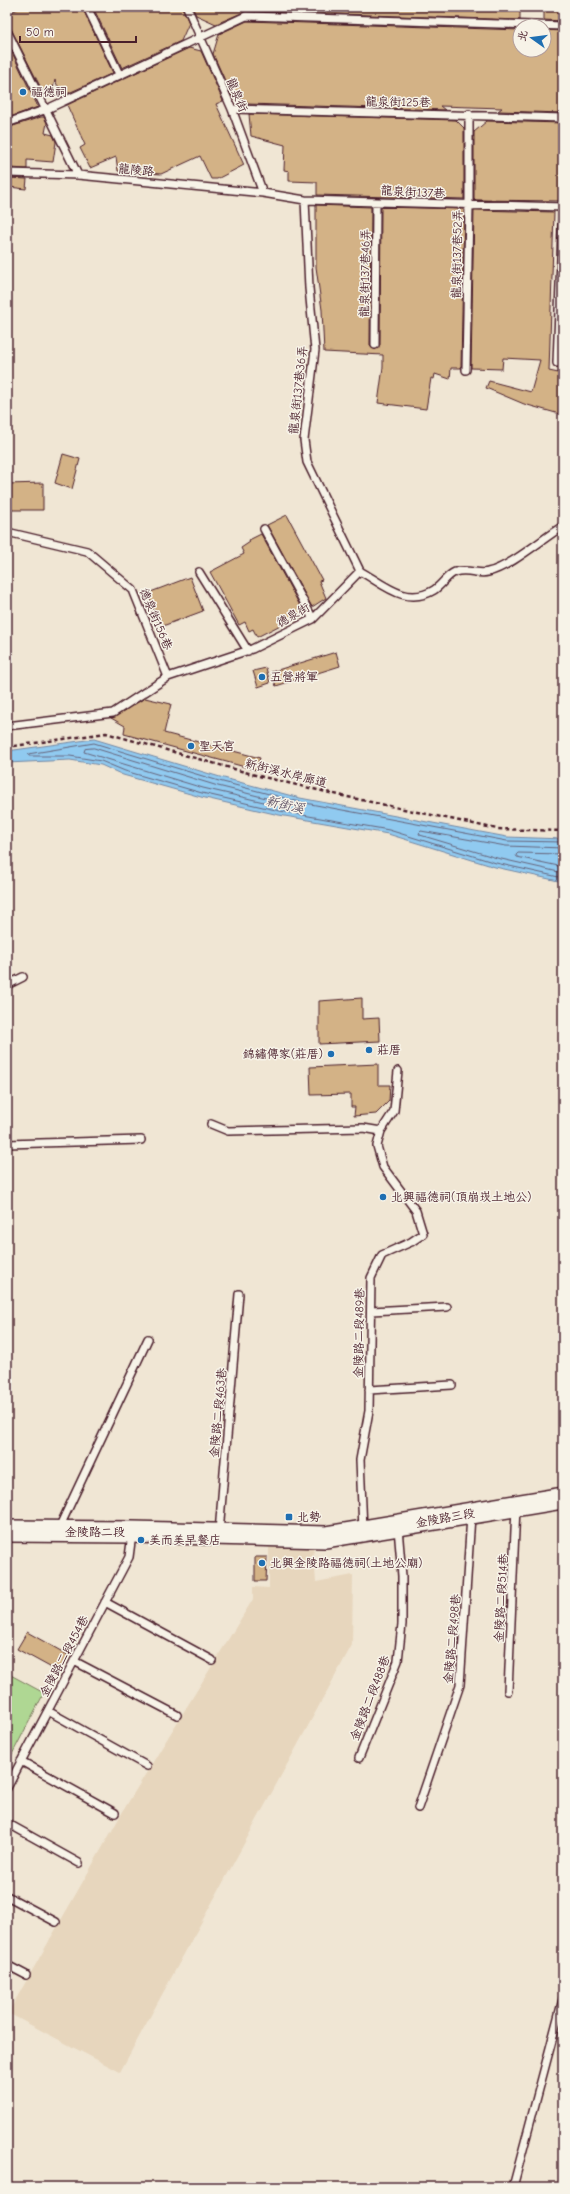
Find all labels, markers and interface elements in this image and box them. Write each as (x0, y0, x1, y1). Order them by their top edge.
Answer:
scale bar (20, 18, 136, 44)
north arrow (512, 18, 552, 58)
text: 50 m (26, 25, 54, 39)
text: 北 (515, 29, 530, 43)
street label: 龍泉街 (224, 76, 250, 114)
place label: 福德祠 (31, 85, 67, 99)
marker: 福德祠 (18, 87, 28, 97)
street label: 龍泉街125巷 (365, 94, 431, 110)
street label: 龍陵路 (117, 161, 155, 179)
street label: 龍泉街137巷 (380, 183, 446, 201)
street label: 龍泉街137巷52弄 (449, 209, 465, 299)
street label: 龍泉街137巷46弄 (357, 228, 373, 318)
street label: 龍泉街137巷36弄 (286, 345, 310, 435)
street label: 德泉街156巷 (137, 586, 175, 652)
street label: 德泉街 (274, 600, 312, 630)
place label: 五營將軍 (270, 670, 318, 684)
marker: 五營將軍 (257, 672, 267, 682)
place label: 聖天宮 (199, 739, 235, 753)
marker: 聖天宮 (186, 741, 196, 751)
street label: 新街溪水岸廊道 (244, 756, 328, 790)
water label: 新街溪 (264, 793, 307, 816)
place label: 莊厝 (377, 1043, 401, 1057)
marker: 莊厝 (364, 1045, 374, 1055)
place label: 錦繡傳家(莊厝) (243, 1047, 323, 1061)
marker: 錦繡傳家(莊厝) (326, 1049, 336, 1059)
place label: 北興福德祠(頂崩崁土地公) (391, 1190, 531, 1204)
marker: 北興福德祠(頂崩崁土地公) (378, 1192, 388, 1202)
street label: 金陵路二段489巷 (351, 1288, 367, 1378)
street label: 金陵路二段463巷 (207, 1367, 229, 1459)
street label: 金陵路三段 (414, 1506, 476, 1530)
place label: 北勢 (297, 1510, 321, 1524)
marker: 北勢 (284, 1512, 294, 1522)
street label: 金陵路二段 (65, 1525, 125, 1539)
place label: 美而美早餐店 (149, 1533, 221, 1547)
marker: 美而美早餐店 (136, 1535, 146, 1545)
street label: 金陵路二段514巷 (492, 1553, 510, 1643)
place label: 北興金陵路福德祠(土地公廟) (270, 1556, 422, 1570)
marker: 北興金陵路福德祠(土地公廟) (257, 1558, 267, 1568)
street label: 金陵路二段498巷 (441, 1593, 463, 1685)
street label: 金陵路二段454巷 (37, 1613, 91, 1699)
street label: 金陵路二段488巷 (347, 1653, 393, 1743)

